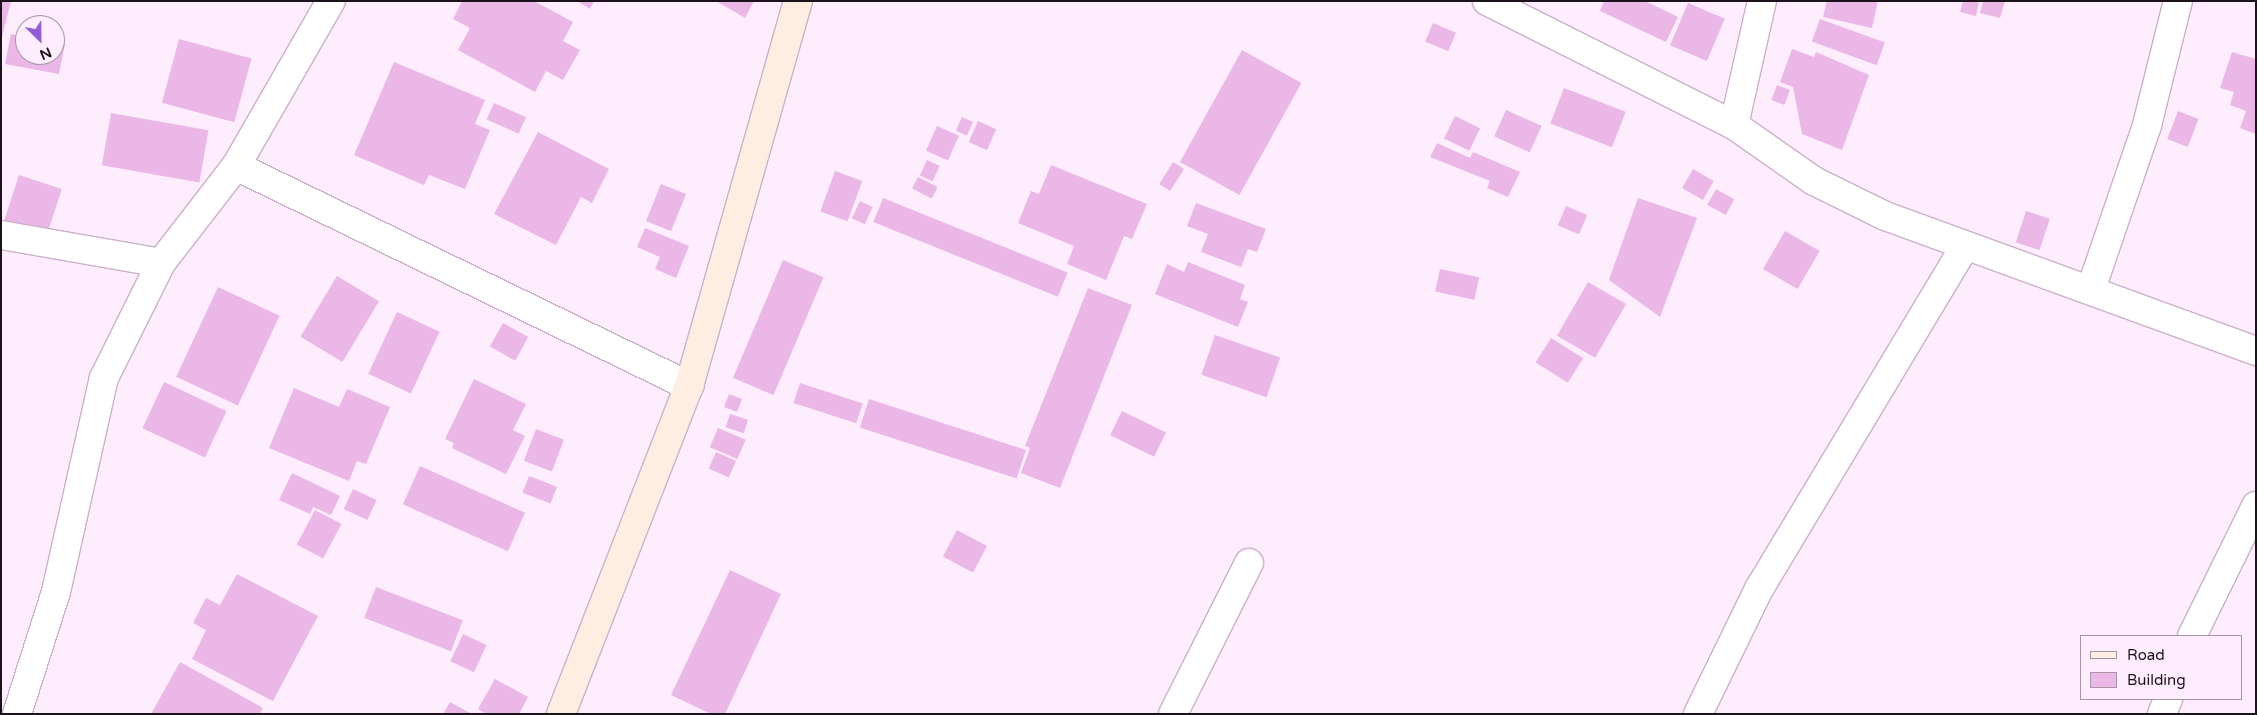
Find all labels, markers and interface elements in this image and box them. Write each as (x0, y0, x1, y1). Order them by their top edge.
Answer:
north arrow (15, 15, 65, 65)
text: N (37, 43, 54, 63)
legend (2080, 635, 2242, 700)
text: Road (2127, 646, 2165, 664)
text: Building (2127, 671, 2186, 689)

